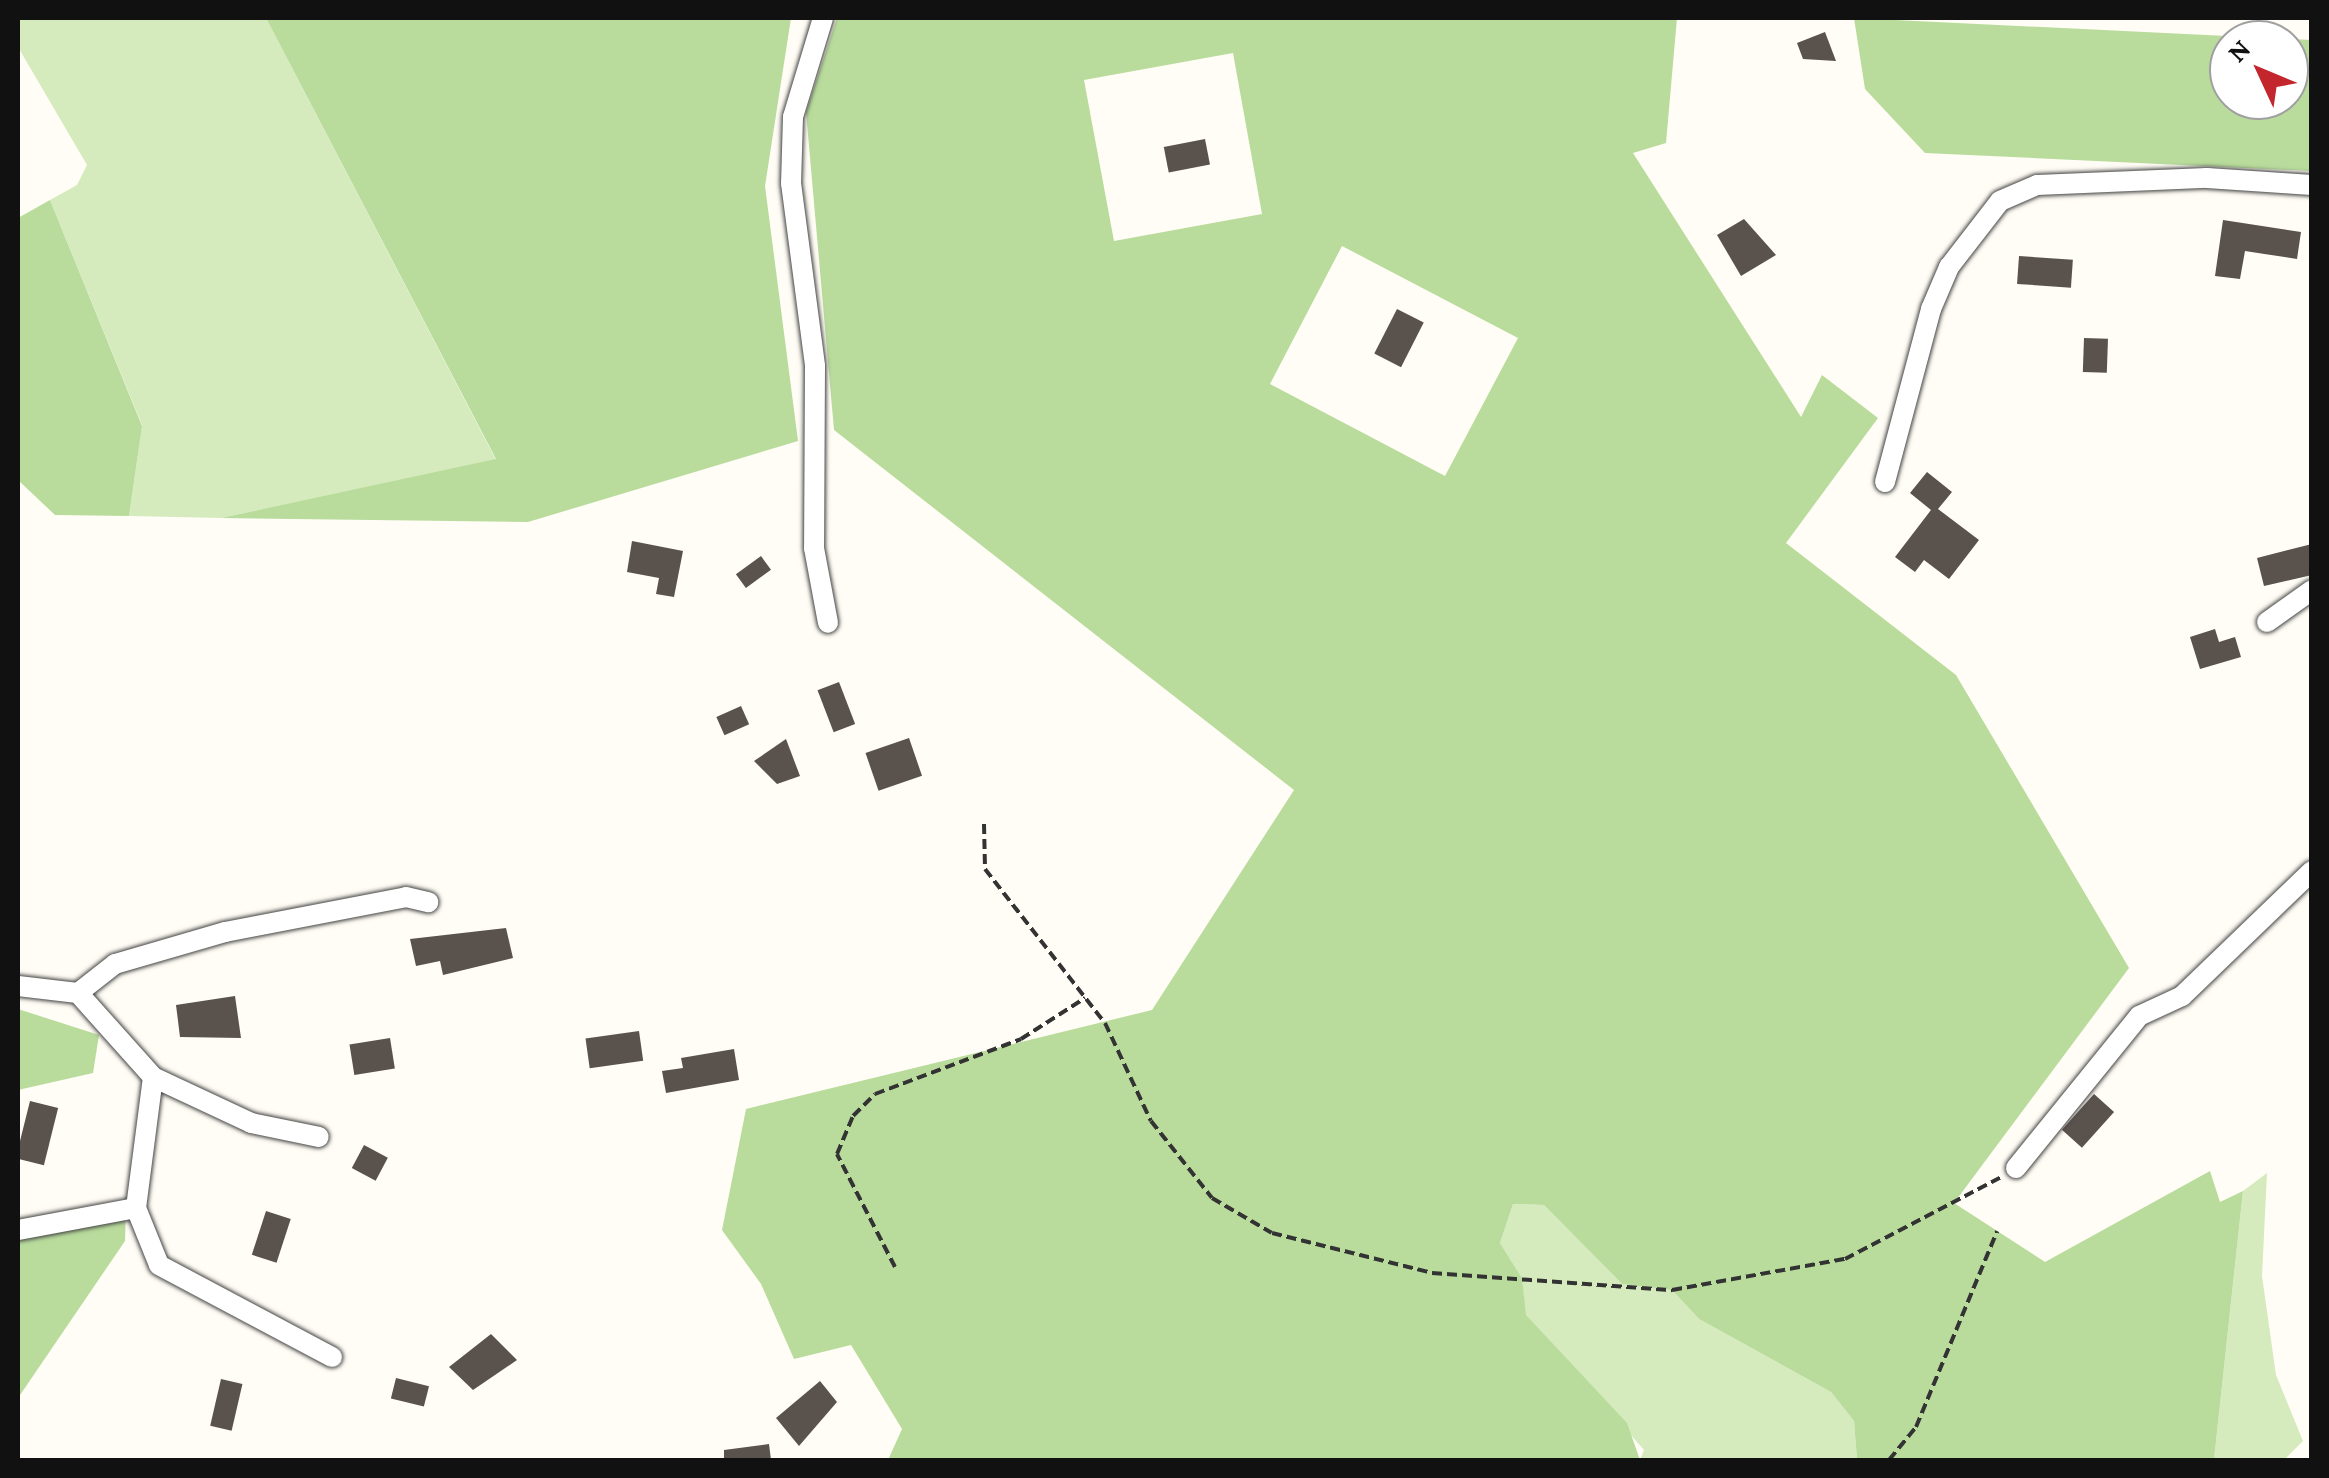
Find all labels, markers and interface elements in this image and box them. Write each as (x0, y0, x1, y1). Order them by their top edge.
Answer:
north arrow (2209, 20, 2309, 120)
text: N (2221, 33, 2256, 68)

